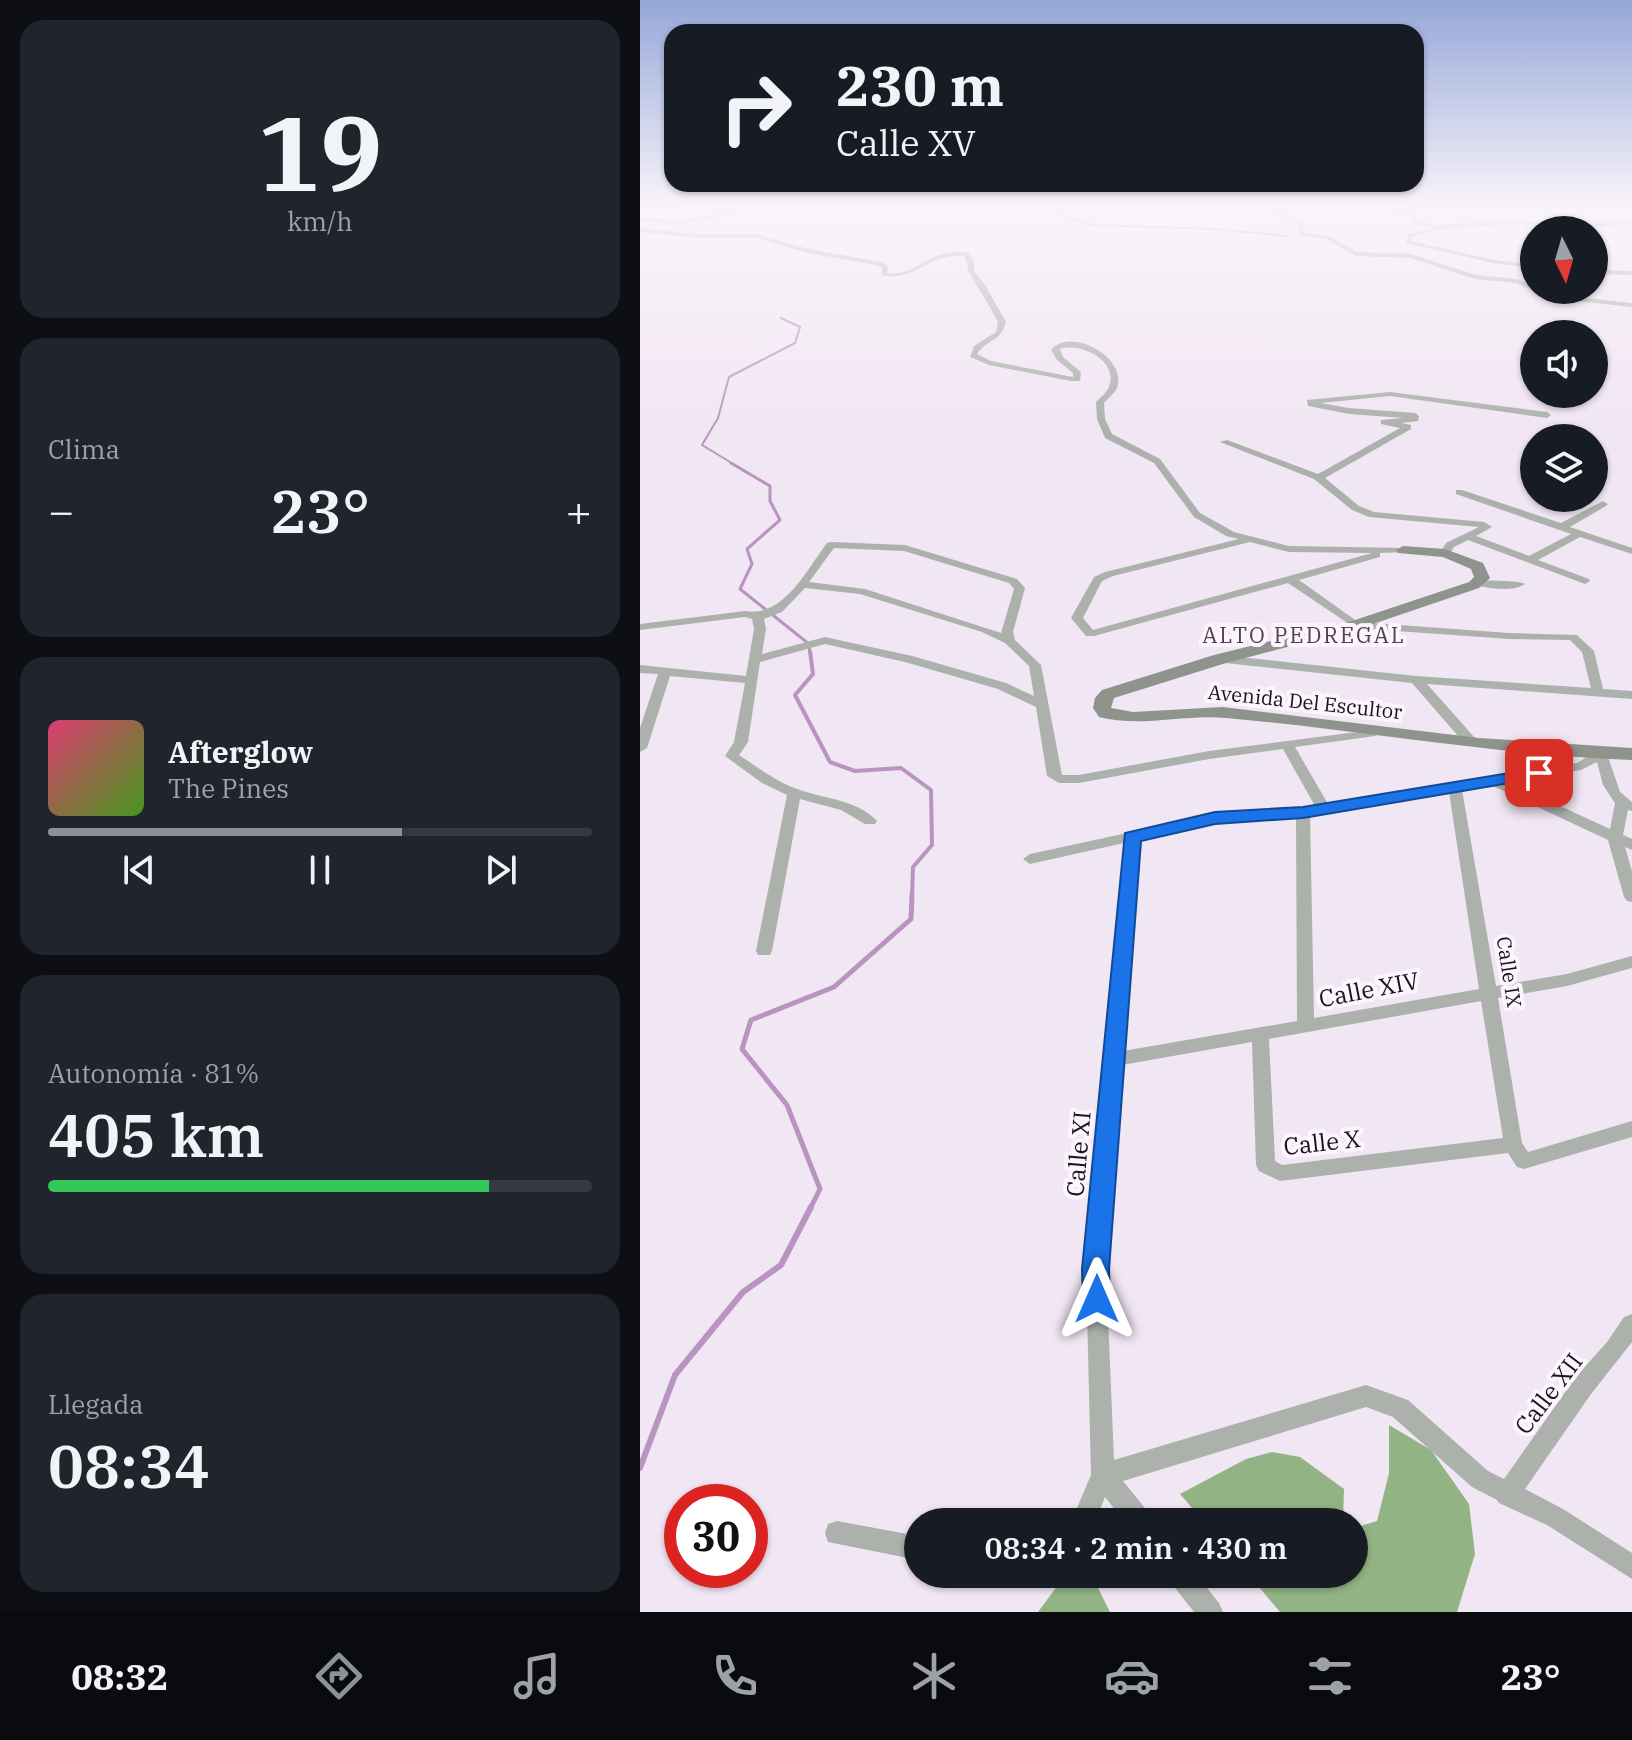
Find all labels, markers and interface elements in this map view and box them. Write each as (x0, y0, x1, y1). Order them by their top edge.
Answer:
text: 230 m (836, 49, 1004, 121)
icon: right (704, 56, 808, 160)
text: 19 (258, 84, 382, 220)
text: Calle XV (836, 119, 976, 166)
text: km/h (287, 204, 353, 238)
north arrow (1520, 216, 1608, 304)
map controls (1520, 216, 1608, 512)
button: sound (1520, 320, 1608, 408)
button: layers (1520, 424, 1608, 512)
text: Clima (48, 432, 120, 466)
text: 23° (270, 471, 370, 550)
text: − (48, 482, 74, 539)
text: + (566, 482, 592, 539)
district label: ALTO PEDREGAL (1202, 620, 1406, 649)
street label: Avenida Del Escultor (1207, 678, 1404, 725)
text: Afterglow (168, 732, 313, 771)
pin (1505, 739, 1573, 807)
icon: arrive (1517, 751, 1561, 795)
text: The Pines (168, 771, 289, 805)
icon: previous (117, 848, 161, 892)
icon: pause (298, 848, 342, 892)
icon: next (479, 848, 523, 892)
street label: Calle IX (1491, 935, 1528, 1009)
street label: Calle XIV (1316, 964, 1422, 1014)
text: Autonomía · 81% (48, 1056, 259, 1090)
text: 405 km (48, 1095, 264, 1174)
street label: Calle XI (1058, 1110, 1098, 1198)
street label: Calle X (1282, 1122, 1362, 1162)
position arrow (1055, 1257, 1139, 1341)
street label: Calle XII (1507, 1346, 1589, 1441)
text: Llegada (48, 1387, 143, 1421)
text: 08:34 (48, 1426, 210, 1505)
speed limit sign: 30 (664, 1484, 768, 1588)
text: 08:34 · 2 min · 430 m (985, 1528, 1287, 1567)
icon: directions (311, 1648, 367, 1704)
icon: music (509, 1648, 565, 1704)
icon: phone (707, 1648, 763, 1704)
icon: climate (906, 1648, 962, 1704)
icon: car (1104, 1648, 1160, 1704)
icon: filters (1302, 1648, 1358, 1704)
text: 08:32 (71, 1653, 168, 1700)
text: 23° (1501, 1653, 1561, 1700)

